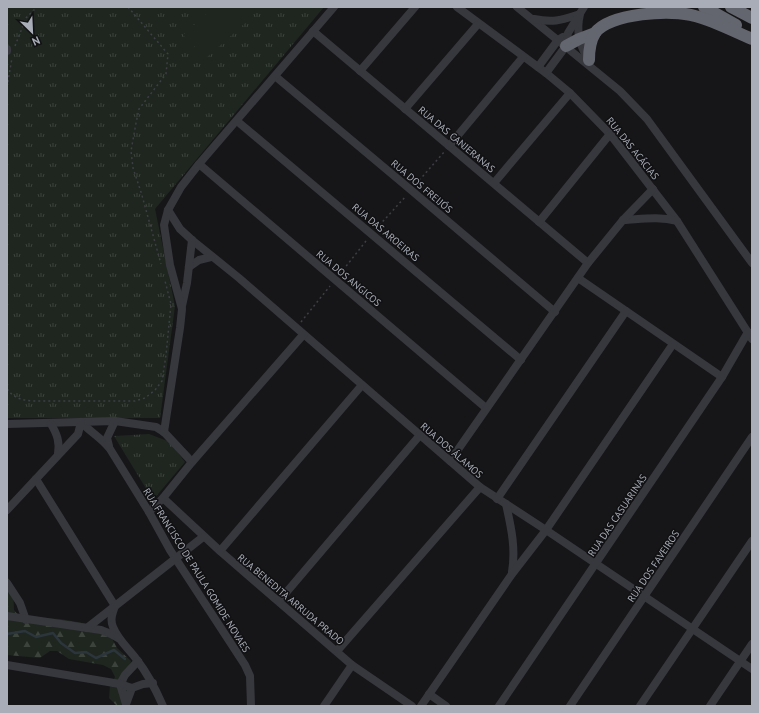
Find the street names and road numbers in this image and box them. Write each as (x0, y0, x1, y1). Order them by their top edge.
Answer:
street label: RUA DAS CANJERANAS (416, 103, 498, 175)
street label: RUA DAS ACÁCIAS (603, 114, 662, 182)
street label: RUA DOS FREIJÓS (388, 157, 455, 216)
street label: RUA DAS AROEIRAS (349, 201, 422, 264)
street label: RUA DOS ANGICOS (314, 247, 384, 309)
street label: RUA DOS ÁLAMOS (418, 420, 486, 481)
street label: RUA DAS CASUARINAS (585, 472, 650, 559)
street label: RUA FRANCISCO DE PAULA GOMIDE NOVAES (140, 486, 253, 655)
street label: RUA DOS FAVEIROS (625, 528, 682, 605)
street label: RUA BENEDITA ARRUDA PRADO (235, 551, 347, 648)

